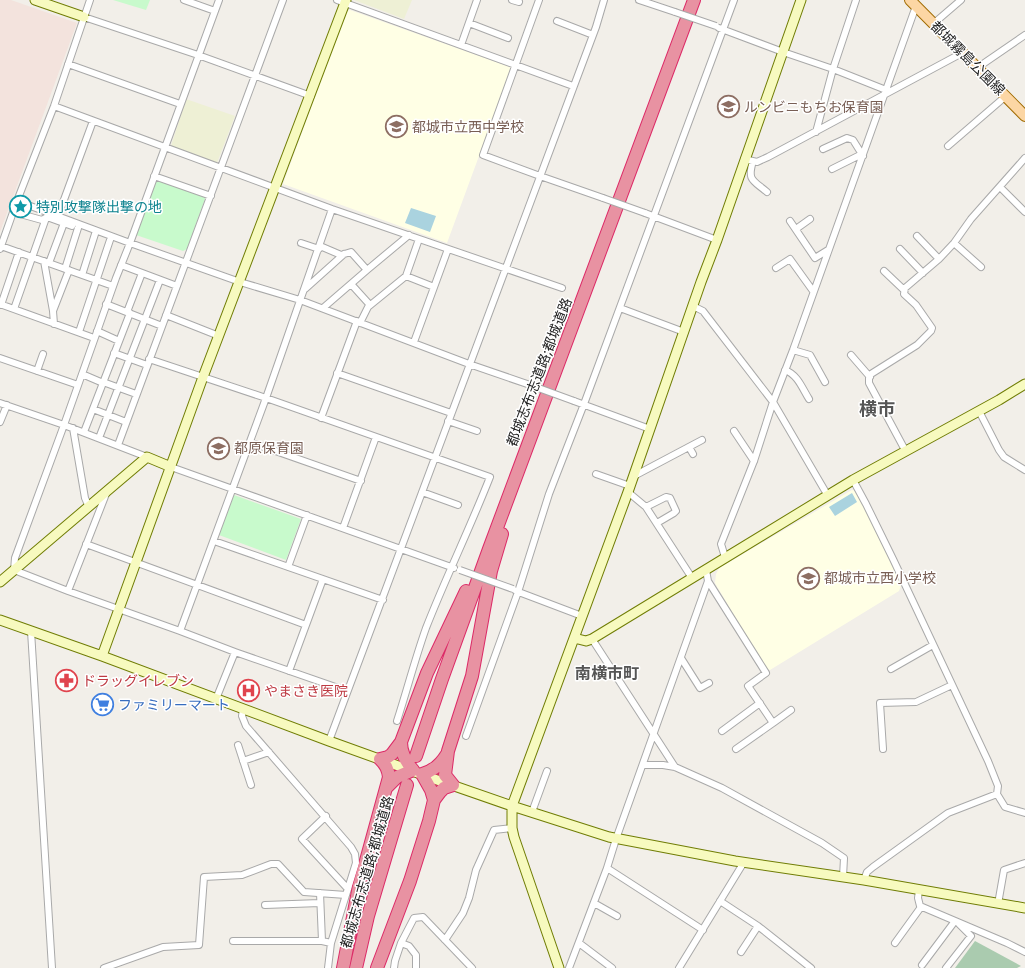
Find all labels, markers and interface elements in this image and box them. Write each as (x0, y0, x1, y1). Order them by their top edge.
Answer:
street label: 都城霧島公園線 (926, 16, 1010, 100)
school or university icon: ルンビニもちお保育園 (715, 94, 741, 120)
place label: ルンビニもちお保育園 (744, 97, 884, 117)
school or university icon: 都城市立西中学校 (384, 114, 410, 140)
place label: 都城市立西中学校 (412, 117, 524, 137)
place icon: 特別攻撃隊出撃の地 (7, 194, 33, 220)
place label: 特別攻撃隊出撃の地 (36, 197, 162, 217)
street label: 都城志布志道路;都城道路 (501, 295, 577, 449)
district label: 横市 (859, 396, 895, 421)
school or university icon: 都原保育園 (206, 435, 232, 461)
place label: 都原保育園 (234, 438, 304, 458)
school or university icon: 都城市立西小学校 (795, 565, 821, 591)
place label: 都城市立西小学校 (824, 568, 936, 588)
district label: 南横市町 (575, 662, 639, 685)
pharmacy icon: ドラッグイレブン (53, 668, 79, 694)
place label: ドラッグイレブン (82, 671, 194, 691)
hospital icon: やまさき医院 (235, 678, 261, 704)
place label: やまさき医院 (264, 681, 348, 701)
supermarket icon: ファミリーマート (90, 692, 116, 718)
place label: ファミリーマート (118, 695, 230, 715)
street label: 都城志布志道路;都城道路 (336, 793, 398, 951)

